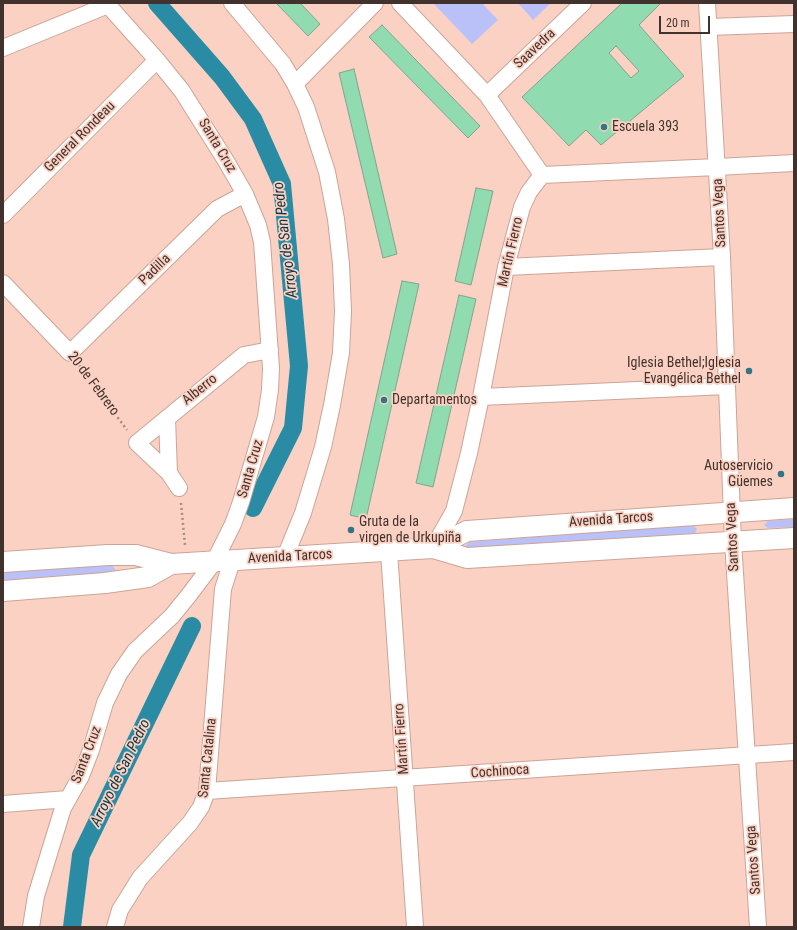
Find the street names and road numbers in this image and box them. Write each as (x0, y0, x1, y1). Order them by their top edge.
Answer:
street label: Saavedra (511, 26, 559, 72)
street label: General Rondeau (41, 98, 119, 176)
street label: Santa Cruz (194, 116, 240, 176)
street label: Santos Vega (710, 178, 730, 248)
street label: Martín Fierro (495, 215, 527, 289)
street label: Padilla (136, 251, 174, 289)
street label: 20 de Febrero (64, 349, 122, 419)
street label: Alberro (179, 371, 221, 409)
street label: Santa Cruz (235, 438, 267, 500)
street label: Santos Vega (723, 502, 743, 572)
street label: Avenida Tarcos (568, 509, 654, 531)
street label: Avenida Tarcos (247, 546, 333, 568)
street label: Martín Fierro (391, 703, 413, 775)
street label: Santa Catalina (195, 717, 221, 799)
street label: Santa Cruz (68, 724, 106, 786)
street label: Cochinoca (470, 762, 530, 782)
street label: Santos Vega (743, 825, 765, 895)

